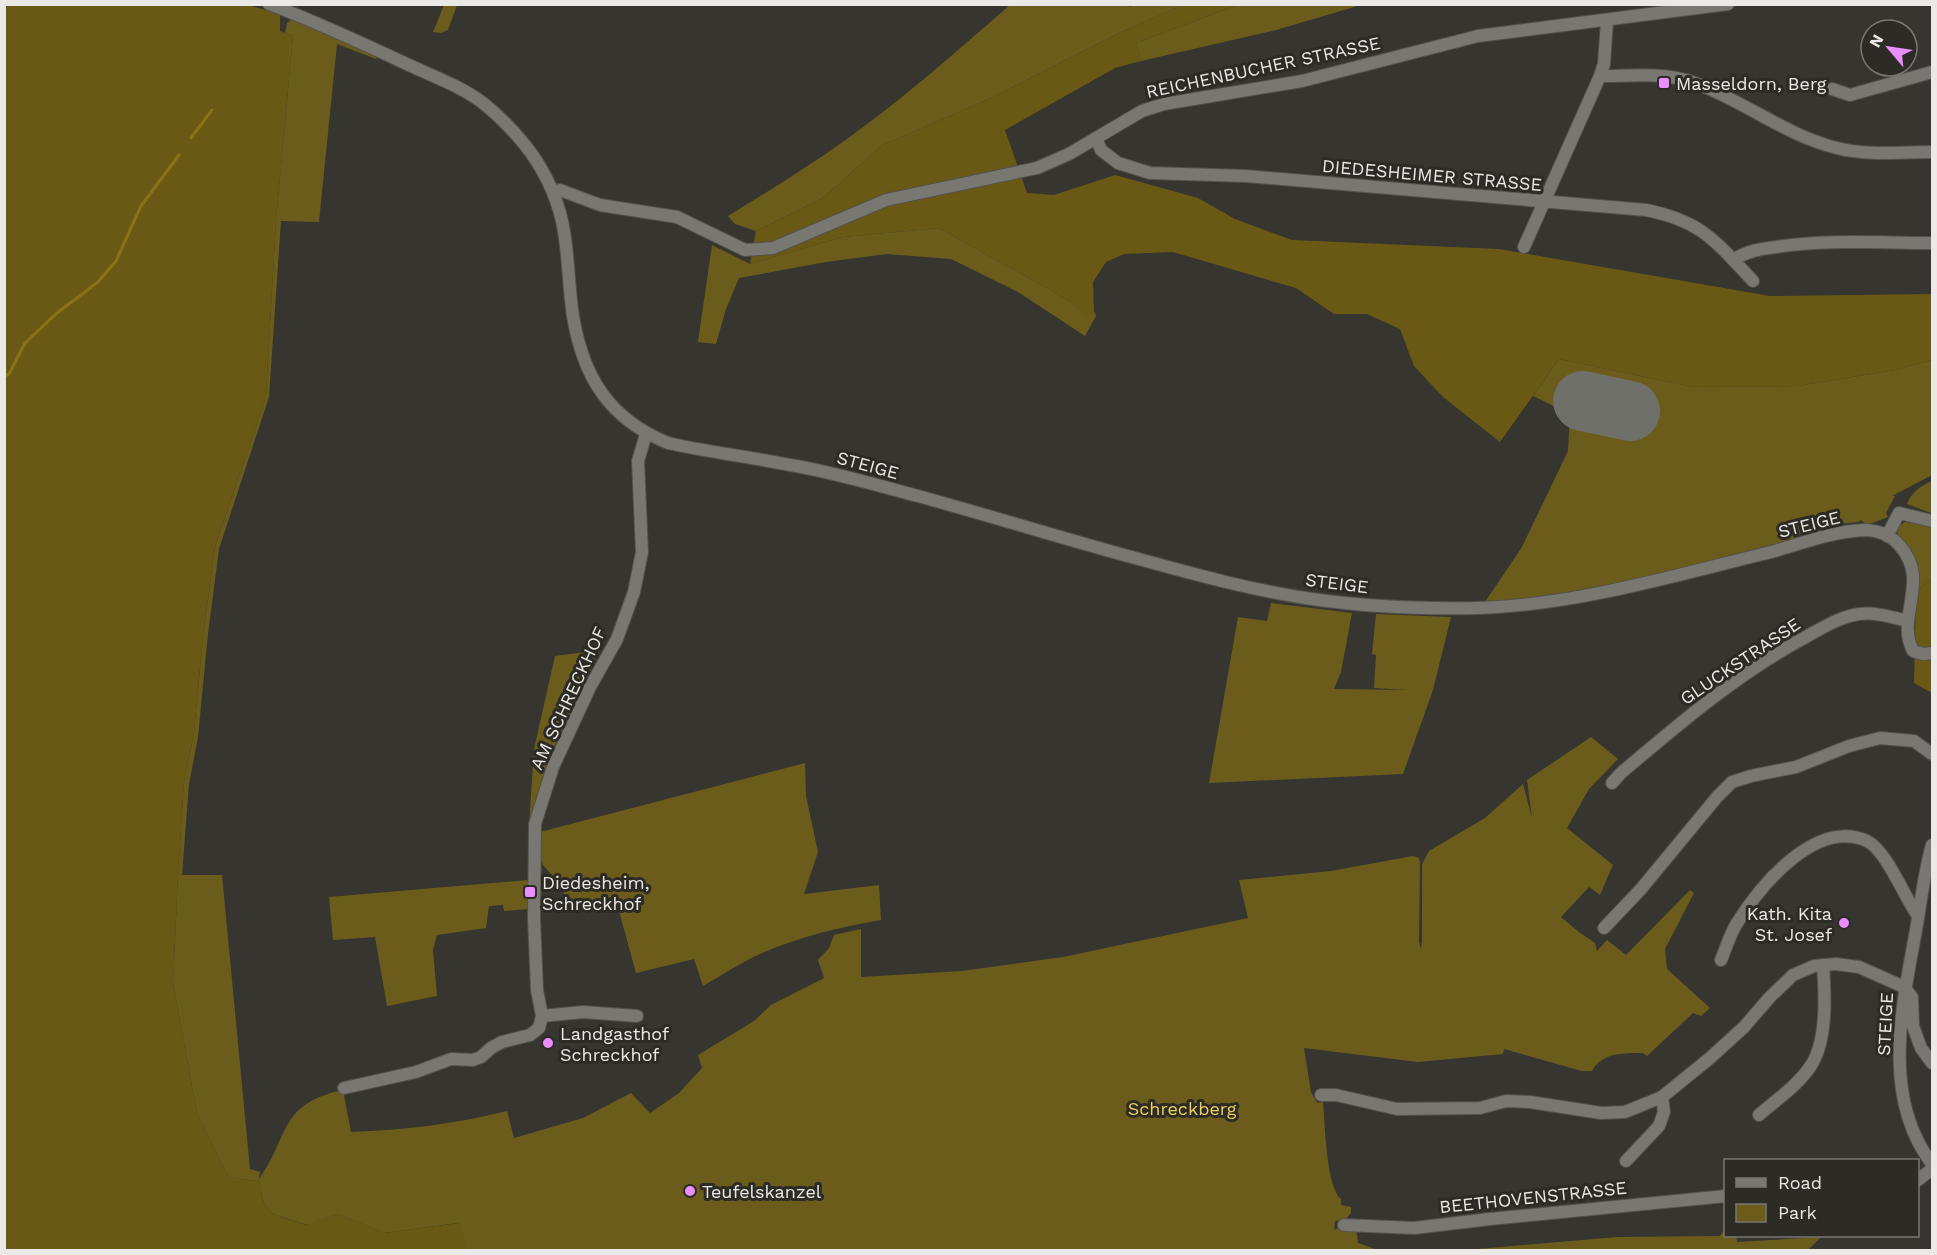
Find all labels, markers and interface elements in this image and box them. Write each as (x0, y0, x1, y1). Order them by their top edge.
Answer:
north arrow (1859, 18, 1919, 78)
text: N (1865, 31, 1888, 51)
street label: REICHENBUCHER STRASSE (1144, 32, 1382, 102)
place label: Masseldorn, Berg (1676, 73, 1827, 94)
marker: Masseldorn, Berg (1657, 76, 1671, 90)
street label: DIEDESHEIMER STRASSE (1321, 155, 1543, 195)
street label: STEIGE (835, 447, 901, 483)
street label: STEIGE (1776, 506, 1842, 542)
street label: STEIGE (1304, 569, 1370, 597)
street label: GLUCKSTRASSE (1676, 613, 1804, 709)
street label: AM SCHRECKHOF (526, 623, 610, 773)
place label: Diedesheim, Schreckhof (542, 872, 649, 914)
marker: Diedesheim, Schreckhof (523, 885, 537, 899)
place label: Kath. Kita St. Josef (1747, 903, 1832, 945)
marker: Kath. Kita St. Josef (1837, 916, 1851, 930)
street label: STEIGE (1873, 992, 1897, 1056)
place label: Landgasthof Schreckhof (560, 1023, 669, 1065)
marker: Landgasthof Schreckhof (541, 1036, 555, 1050)
park label: Schreckberg (1128, 1098, 1237, 1119)
legend (1724, 1159, 1919, 1237)
text: Road (1778, 1172, 1822, 1193)
street label: BEETHOVENSTRASSE (1438, 1177, 1628, 1217)
place label: Teufelskanzel (702, 1181, 822, 1202)
marker: Teufelskanzel (683, 1184, 697, 1198)
text: Park (1778, 1202, 1817, 1223)

